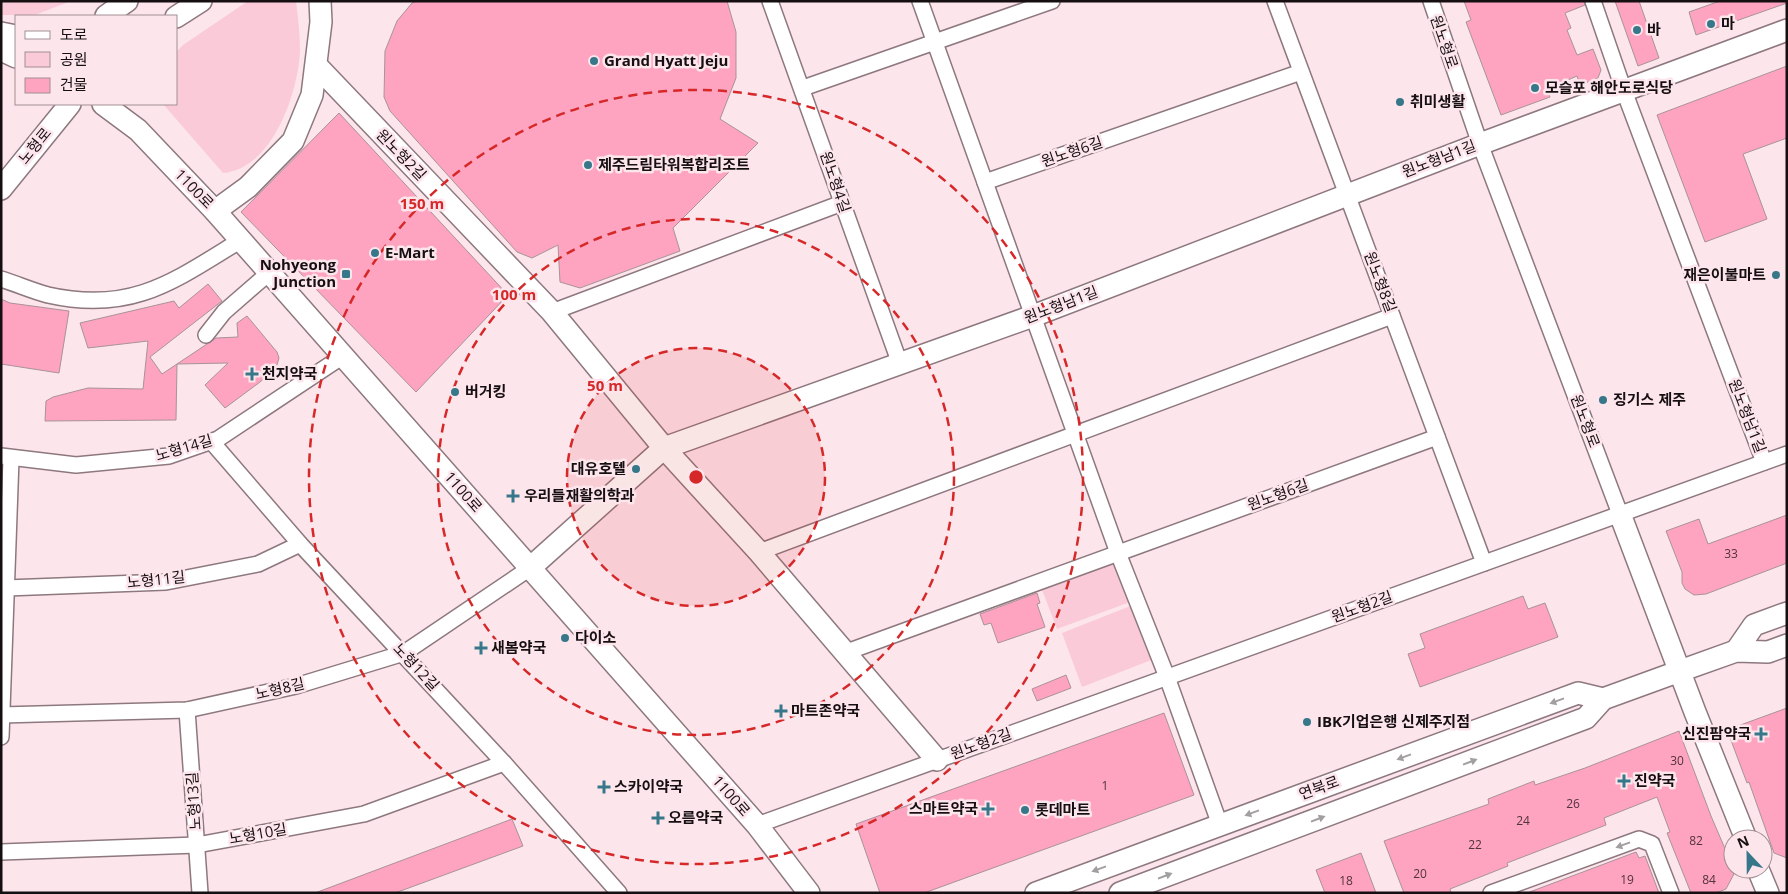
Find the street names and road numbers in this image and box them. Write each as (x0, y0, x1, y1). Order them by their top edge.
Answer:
street label: 원노형로 (1427, 12, 1463, 71)
street label: 노형로 (13, 123, 55, 168)
street label: 원노형2길 (372, 124, 431, 184)
street label: 원노형6길 (1038, 131, 1105, 171)
street label: 원노형남1길 (1399, 135, 1478, 181)
street label: 원노형4길 (816, 148, 856, 215)
street label: 1100로 (171, 164, 219, 213)
street label: 원노형8길 (1360, 248, 1402, 315)
street label: 원노형남1길 (1021, 281, 1100, 327)
street label: 원노형남1길 (1725, 376, 1771, 455)
street label: 원노형로 (1567, 391, 1605, 450)
street label: 노형14길 (153, 429, 215, 465)
street label: 1100로 (440, 467, 487, 516)
street label: 원노형6길 (1244, 474, 1311, 514)
street label: 노형11길 (126, 566, 186, 592)
street label: 원노형2길 (1328, 586, 1395, 626)
street label: 노형12길 (389, 638, 444, 695)
street label: 노형8길 (253, 673, 306, 703)
street label: 원노형2길 (947, 723, 1014, 763)
street label: 노형13길 (181, 771, 205, 831)
street label: 1100로 (708, 771, 755, 820)
street label: 연북로 (1296, 771, 1342, 804)
street label: 노형10길 (227, 818, 288, 848)

